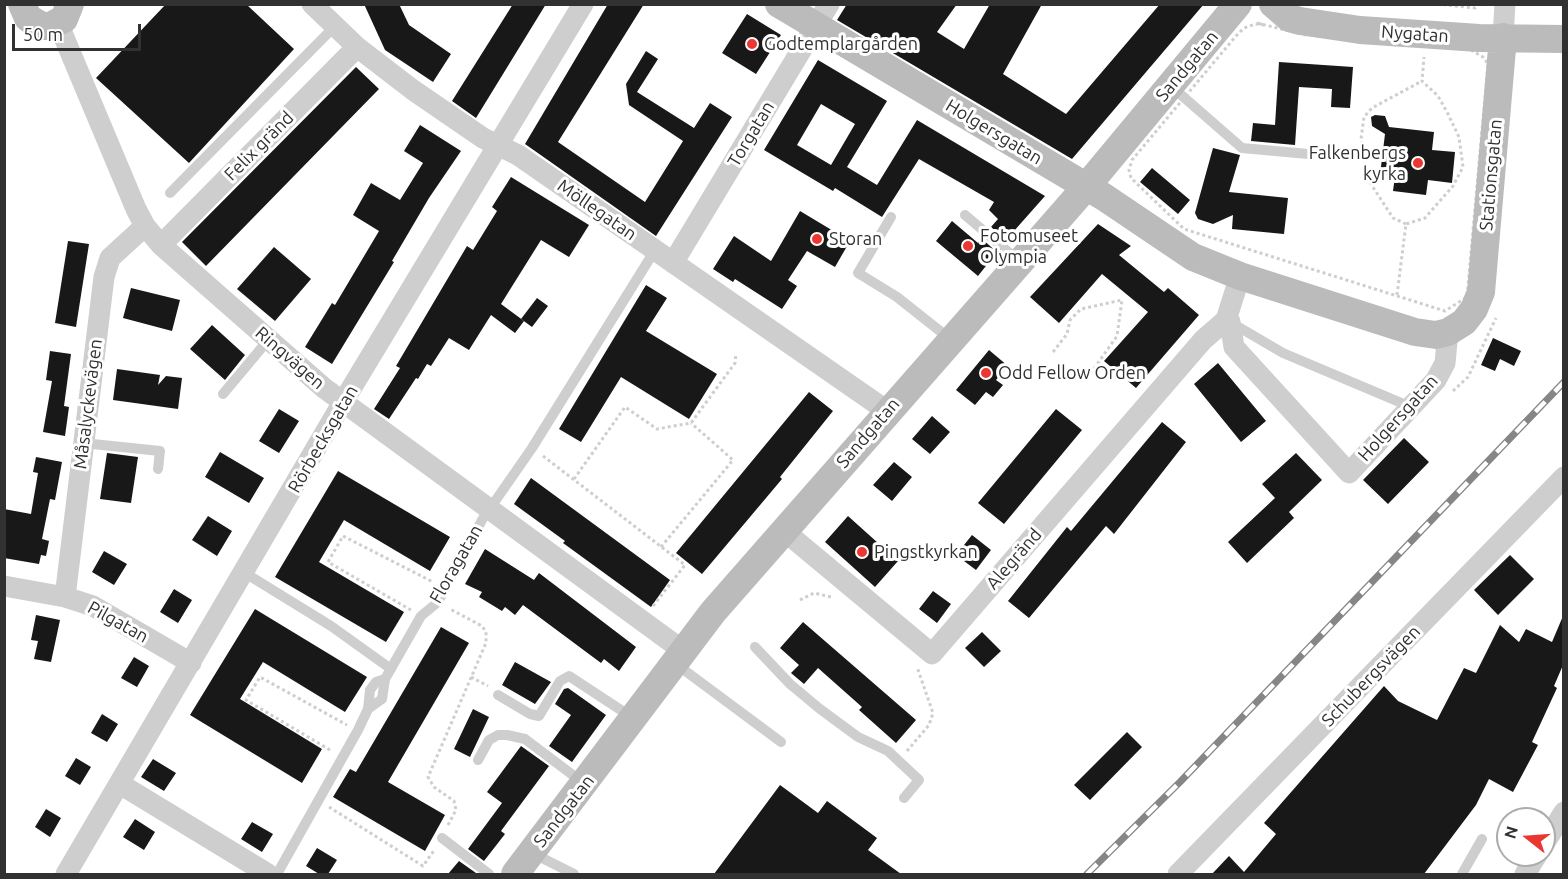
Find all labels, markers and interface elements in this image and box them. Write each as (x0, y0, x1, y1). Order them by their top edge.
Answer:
scale bar (15, 12, 144, 50)
street label: Nygatan (1380, 21, 1450, 47)
text: 50 m (23, 24, 63, 44)
street label: Sandgatan (1151, 26, 1223, 106)
place label: Godtemplargården (764, 33, 918, 55)
marker: Godtemplargården (745, 37, 759, 51)
street label: Holgersgatan (942, 95, 1046, 169)
street label: Torgatan (723, 97, 779, 171)
street label: Felix gränd (220, 107, 298, 185)
street label: Stationsgatan (1475, 118, 1507, 232)
place label: Falkenbergs kyrka (1309, 142, 1406, 184)
marker: Falkenbergs kyrka (1411, 156, 1425, 170)
street label: Möllegatan (553, 175, 641, 245)
place label: Fotomuseet Olympia (980, 225, 1078, 268)
place label: Storan (829, 228, 882, 250)
marker: Storan (810, 232, 824, 246)
marker: Fotomuseet Olympia (961, 239, 975, 253)
street label: Ringvägen (251, 322, 329, 394)
street label: Måsalyckevägen (69, 338, 107, 470)
place label: Odd Fellow Orden (998, 362, 1146, 384)
marker: Odd Fellow Orden (979, 366, 993, 380)
street label: Holgersgatan (1354, 370, 1442, 466)
street label: Rörbecksgatan (284, 381, 362, 497)
street label: Sandgatan (832, 394, 904, 472)
street label: Floragatan (425, 521, 487, 607)
street label: Alegränd (982, 524, 1046, 594)
place label: Pingstkyrkan (874, 541, 978, 563)
marker: Pingstkyrkan (855, 545, 869, 559)
street label: Pilgatan (84, 597, 152, 647)
street label: Schubergsvägen (1317, 621, 1425, 731)
street label: Sandgatan (529, 771, 599, 851)
north arrow (1496, 807, 1556, 867)
text: N (1500, 824, 1521, 841)

